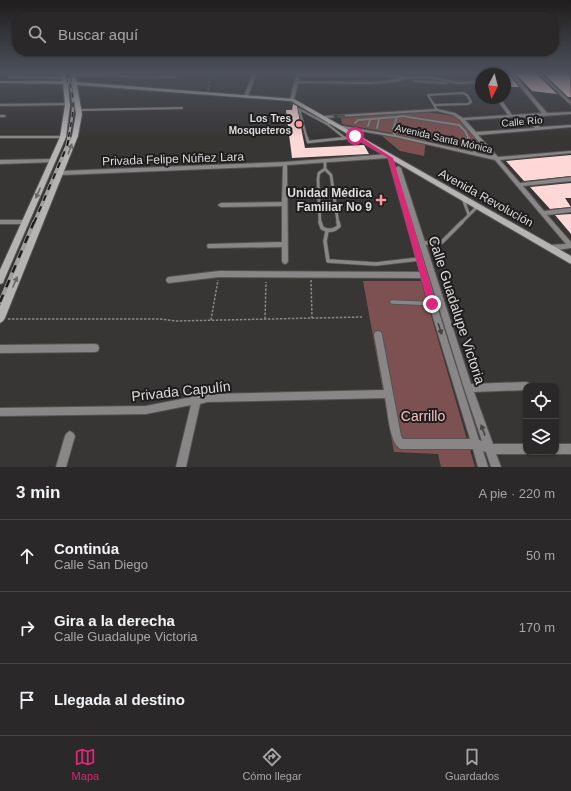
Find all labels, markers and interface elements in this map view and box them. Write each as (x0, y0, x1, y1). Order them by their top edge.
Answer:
search box (12, 12, 559, 56)
icon: search (26, 23, 48, 45)
text: Buscar aquí (58, 26, 138, 43)
north arrow (475, 68, 511, 104)
place label: Los Tres Mosqueteros (229, 113, 291, 136)
one-way arrow (332, 113, 345, 119)
street label: Calle Río (501, 114, 543, 129)
marker: Los Tres Mosqueteros (294, 119, 304, 129)
street label: Avenida Santa Mónica (394, 122, 494, 155)
route start (346, 127, 364, 145)
one-way arrow (67, 143, 73, 155)
street label: Privada Felipe Núñez Lara (102, 150, 245, 168)
street label: Avenida Revolución (436, 166, 536, 230)
place label: Unidad Médica Familiar No 9 (287, 186, 372, 214)
one-way arrow (35, 187, 42, 199)
marker: Unidad Médica Familiar No 9 (375, 194, 387, 206)
street label: Calle Guadalupe Victoria (426, 234, 489, 386)
one-way arrow (12, 277, 18, 288)
route end (423, 295, 441, 313)
one-way arrow (437, 324, 443, 336)
street label: Privada Capulín (131, 378, 231, 404)
map controls (523, 383, 559, 455)
button: locate (523, 383, 559, 419)
park label: Carrillo (401, 408, 445, 424)
button: layers (523, 419, 559, 455)
one-way arrow (480, 424, 486, 436)
text: 3 min (16, 483, 60, 502)
text: A pie · 220 m (478, 486, 555, 501)
text: Continúa (54, 540, 119, 557)
icon: ahead (16, 545, 38, 567)
text: 50 m (526, 548, 555, 563)
text: Calle San Diego (54, 557, 148, 572)
text: Gira a la derecha (54, 612, 175, 629)
icon: right (16, 617, 38, 639)
text: 170 m (519, 620, 555, 635)
text: Calle Guadalupe Victoria (54, 629, 198, 644)
icon: arrive (16, 689, 38, 711)
text: Llegada al destino (54, 691, 185, 708)
tab: Mapa (72, 746, 99, 782)
tab: Cómo llegar (242, 746, 302, 782)
tab: Guardados (445, 746, 499, 782)

